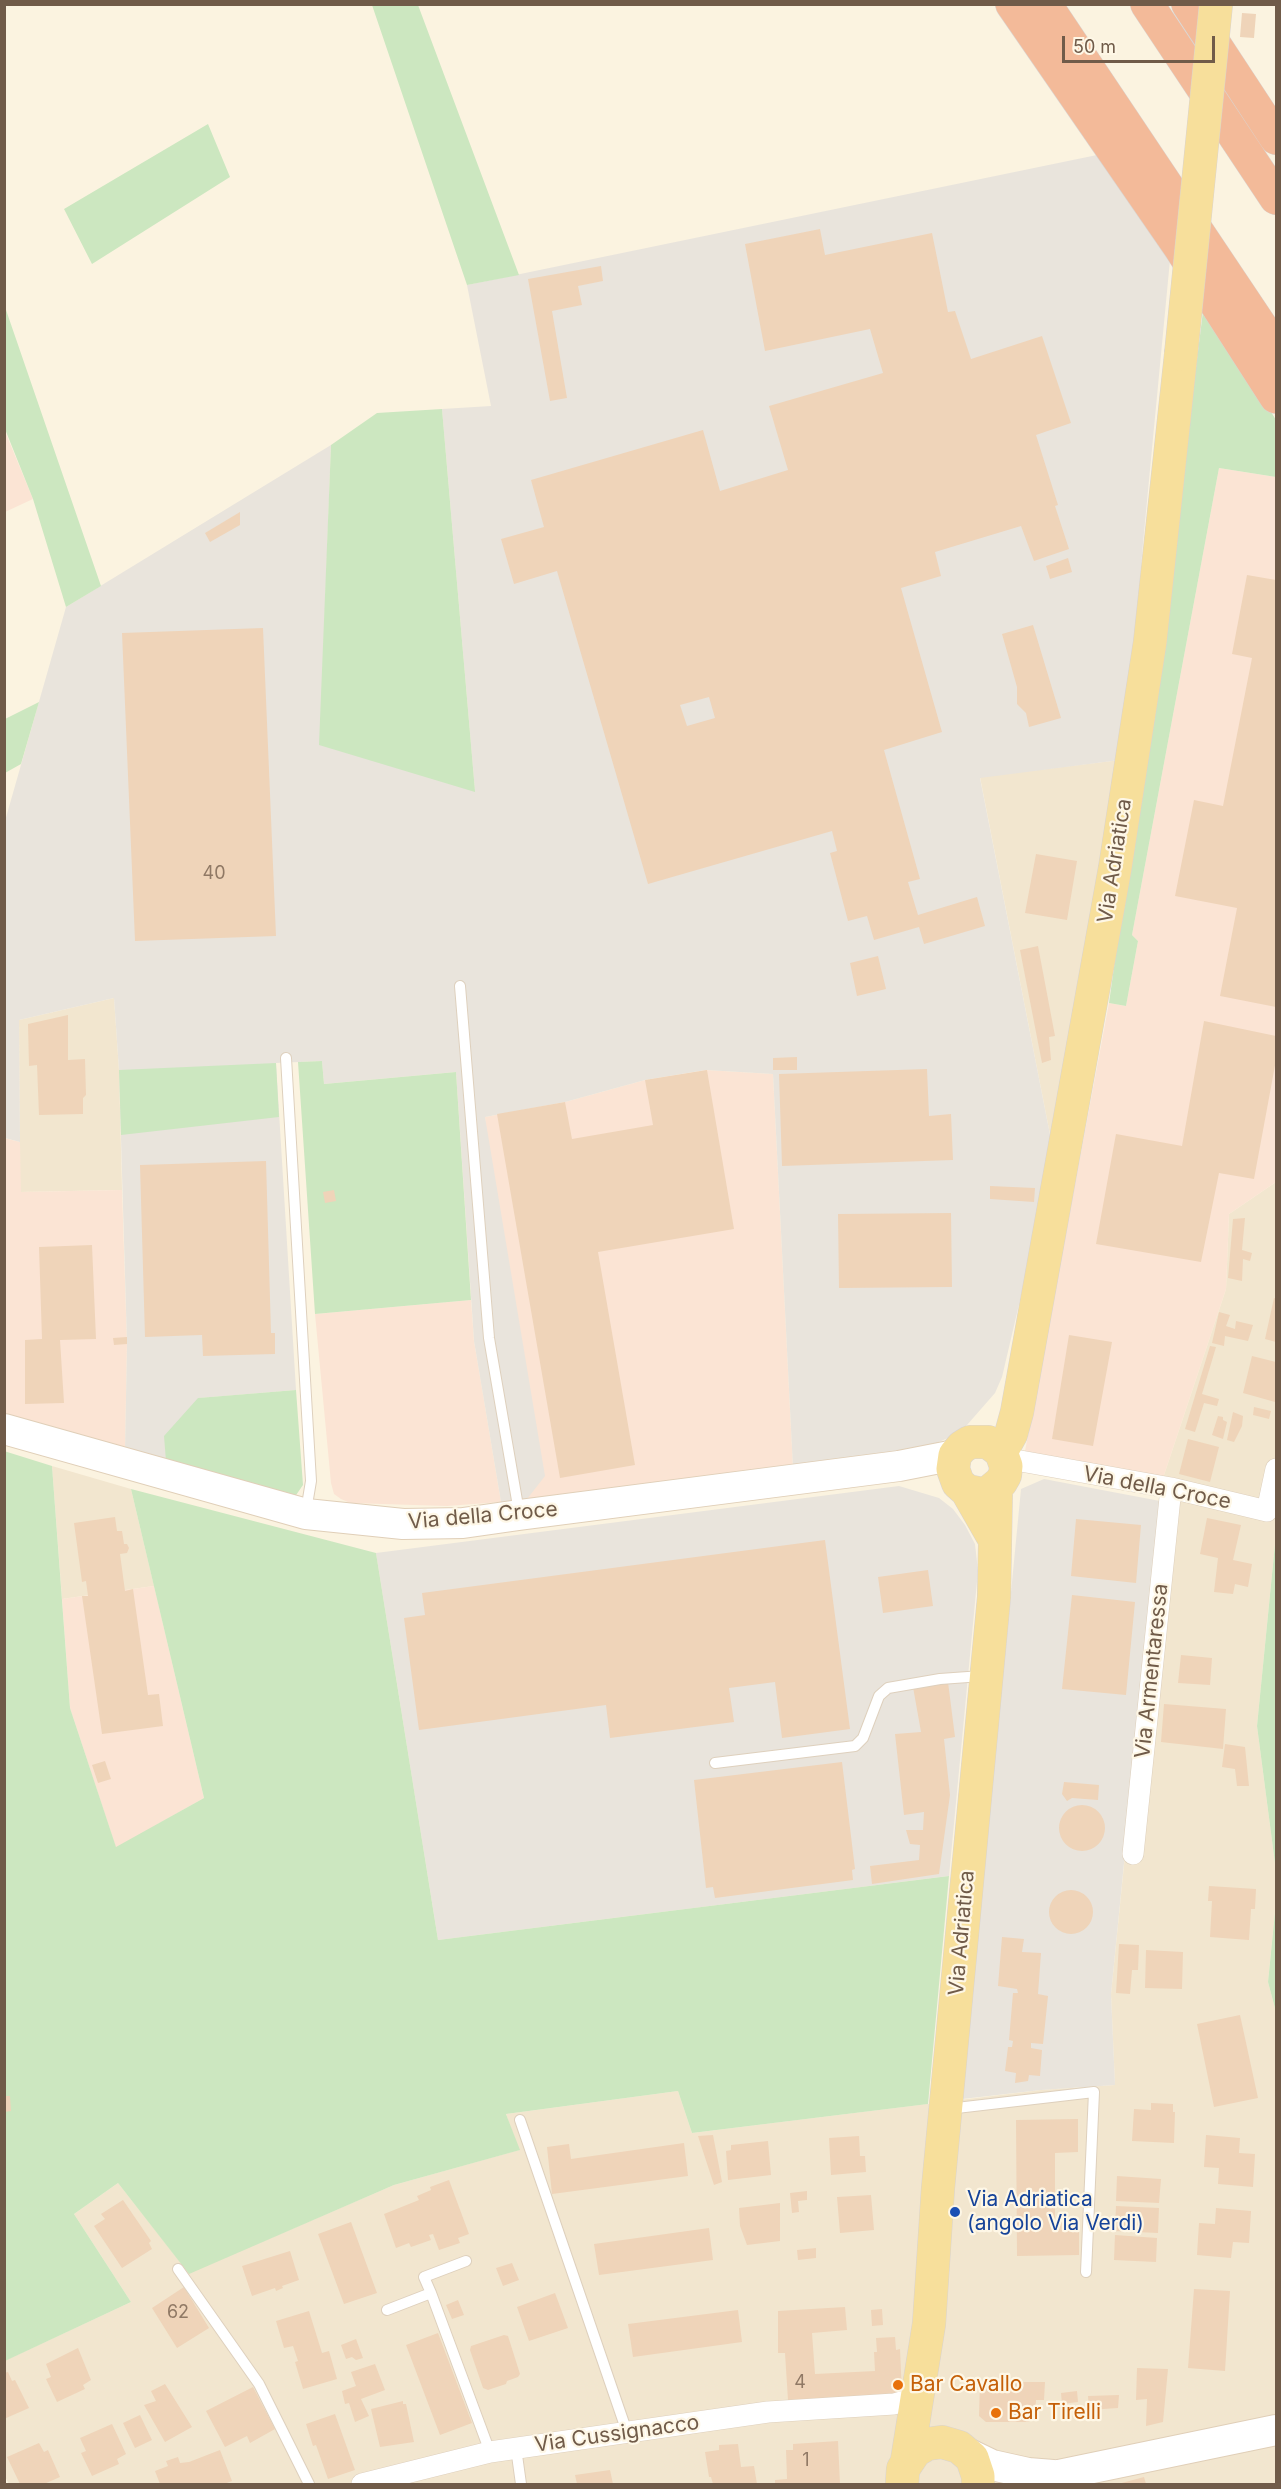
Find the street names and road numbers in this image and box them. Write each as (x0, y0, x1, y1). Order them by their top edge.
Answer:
street label: Via Adriatica (1093, 797, 1137, 925)
street label: Via della Croce (1081, 1461, 1233, 1515)
street label: Via della Croce (407, 1497, 559, 1535)
street label: Via Armentaressa (1130, 1582, 1174, 1760)
street label: Via Adriatica (944, 1869, 980, 1997)
street label: Via Cussignacco (533, 2410, 701, 2458)

